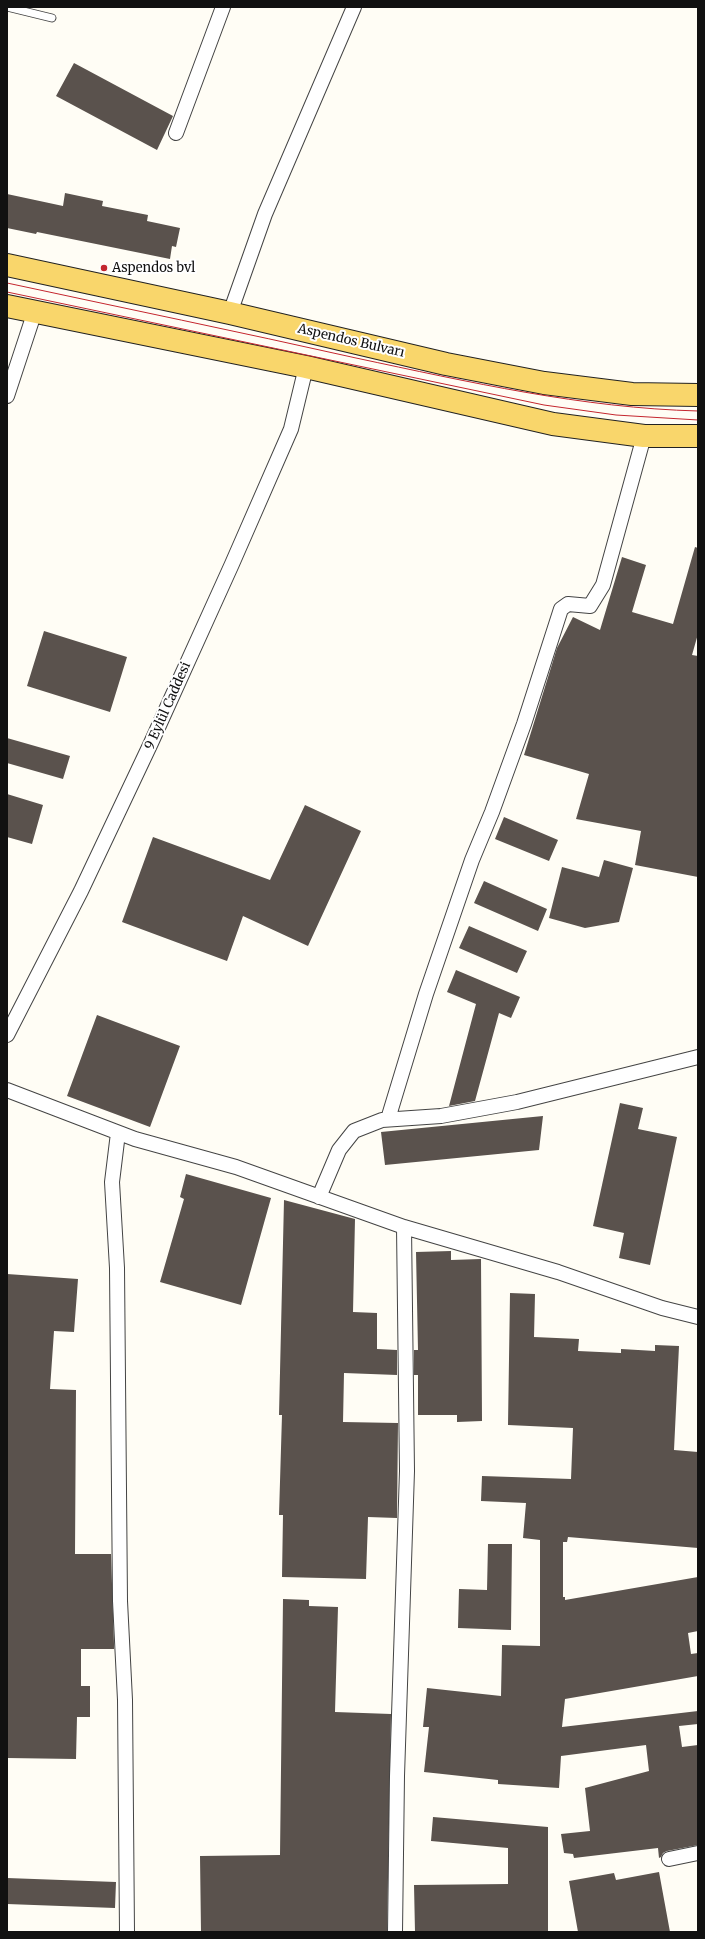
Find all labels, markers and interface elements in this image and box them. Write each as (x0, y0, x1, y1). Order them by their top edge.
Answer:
place label: Aspendos bvl (112, 260, 195, 276)
marker: Aspendos bvl (99, 263, 109, 273)
street label: Aspendos Bulvarı (296, 321, 406, 361)
street label: 9 Eylül Caddesi (142, 660, 194, 752)

